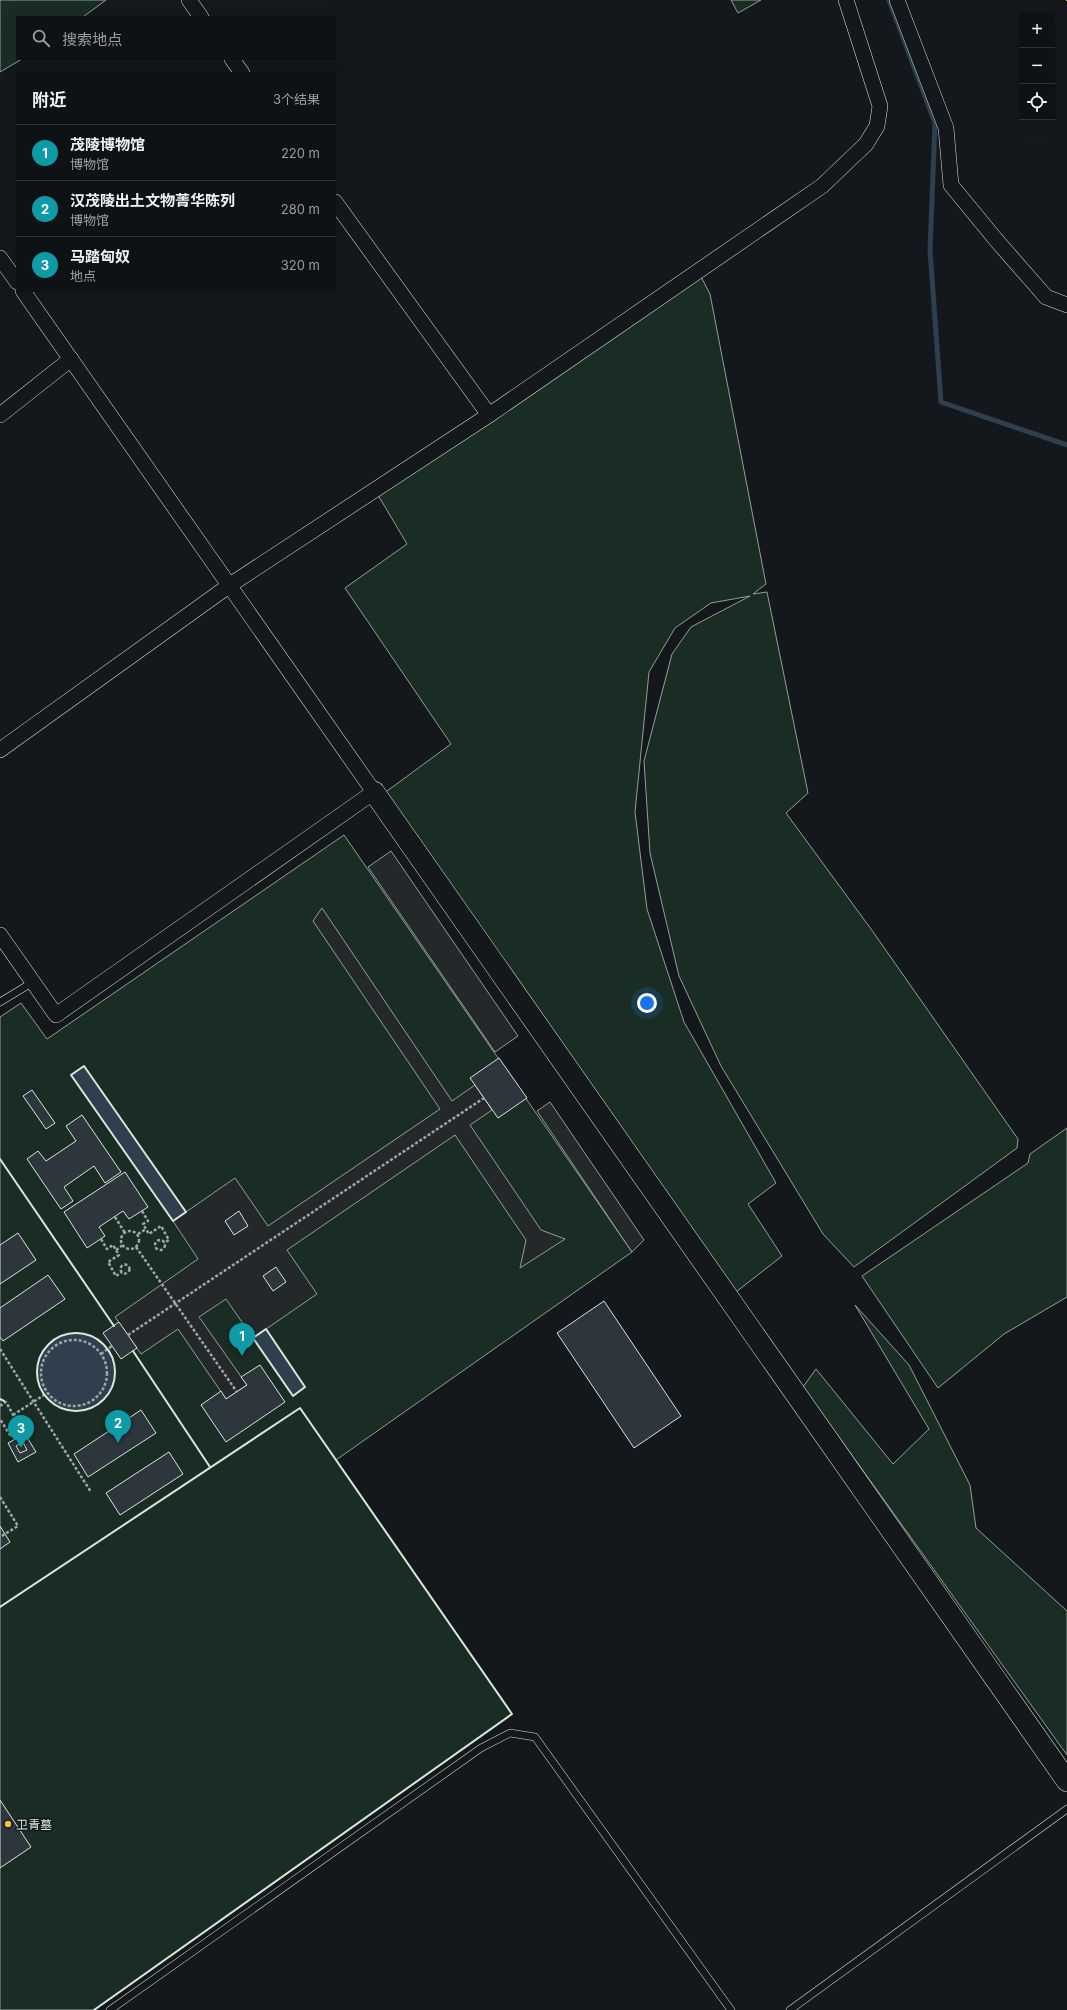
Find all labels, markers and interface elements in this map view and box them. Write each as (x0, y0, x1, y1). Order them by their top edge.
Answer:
map controls (1019, 12, 1055, 120)
button: + (1019, 12, 1055, 48)
search box (16, 16, 336, 60)
icon: search (30, 27, 52, 49)
text: 搜索地点 (62, 30, 122, 49)
button: − (1019, 48, 1055, 84)
button: locate (1019, 84, 1055, 120)
text: 附近 (32, 90, 66, 110)
text: 3个结果 (273, 91, 320, 107)
text: 茂陵博物馆 (70, 135, 145, 154)
text: 1 (42, 145, 48, 161)
text: 220 m (281, 145, 320, 161)
text: 博物馆 (70, 156, 109, 172)
text: 汉茂陵出土文物菁华陈列 (70, 191, 235, 210)
text: 2 (41, 201, 49, 217)
text: 280 m (281, 201, 320, 217)
text: 博物馆 (70, 212, 109, 228)
text: 马踏匈奴 (70, 247, 130, 266)
text: 3 (41, 257, 49, 273)
text: 320 m (281, 257, 320, 273)
text: 地点 (70, 268, 96, 284)
your location (637, 993, 657, 1013)
pin: 1 (229, 1323, 255, 1356)
pin: 2 (105, 1410, 131, 1443)
pin: 3 (8, 1415, 34, 1448)
place label: 卫青墓 (16, 1817, 52, 1832)
marker: 卫青墓 (3, 1819, 13, 1829)

